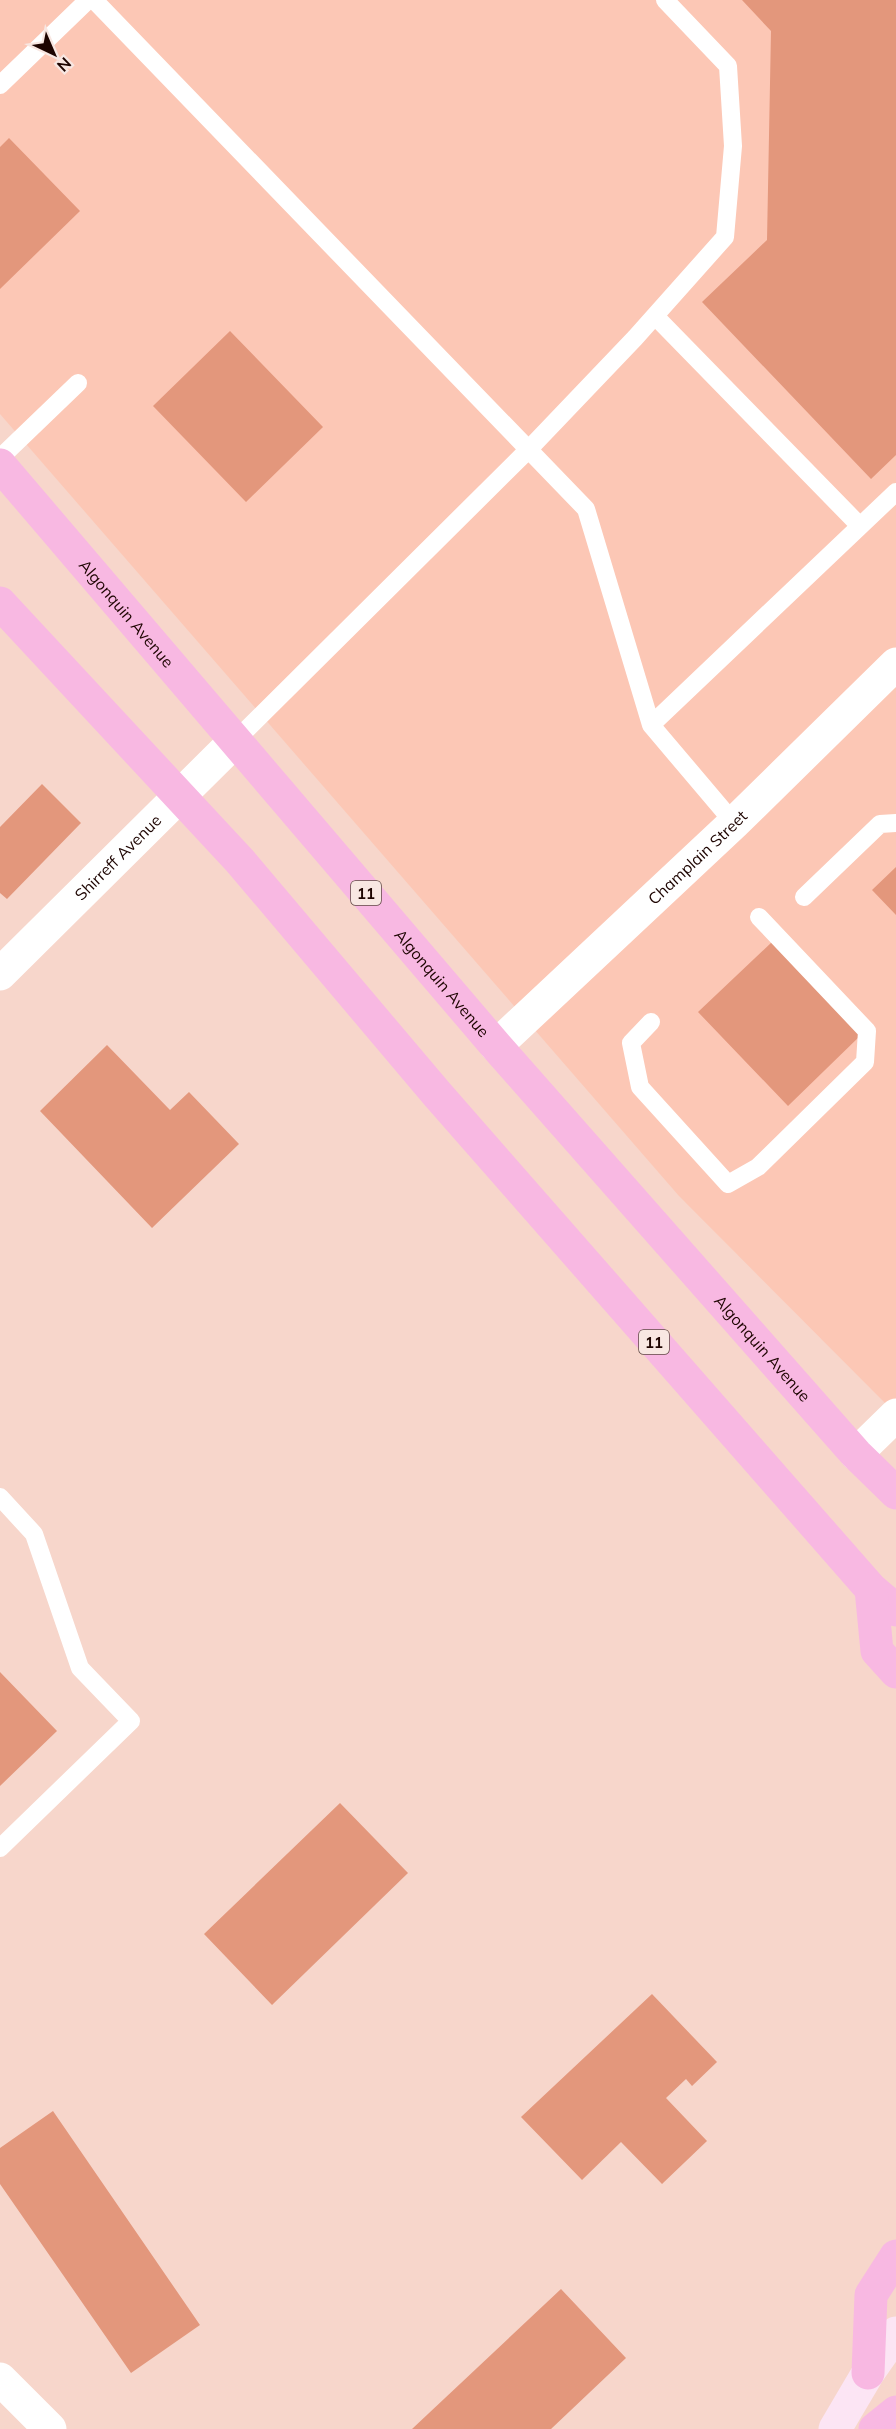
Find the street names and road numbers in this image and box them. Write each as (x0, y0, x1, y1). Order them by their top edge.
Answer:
street label: Algonquin Avenue (75, 555, 178, 671)
street label: Champlain Street (644, 806, 751, 909)
street label: Shirreff Avenue (70, 810, 165, 904)
road number: 11 (351, 881, 381, 905)
street label: Algonquin Avenue (390, 925, 494, 1041)
street label: Algonquin Avenue (710, 1291, 815, 1406)
road number: 11 (639, 1330, 669, 1354)

